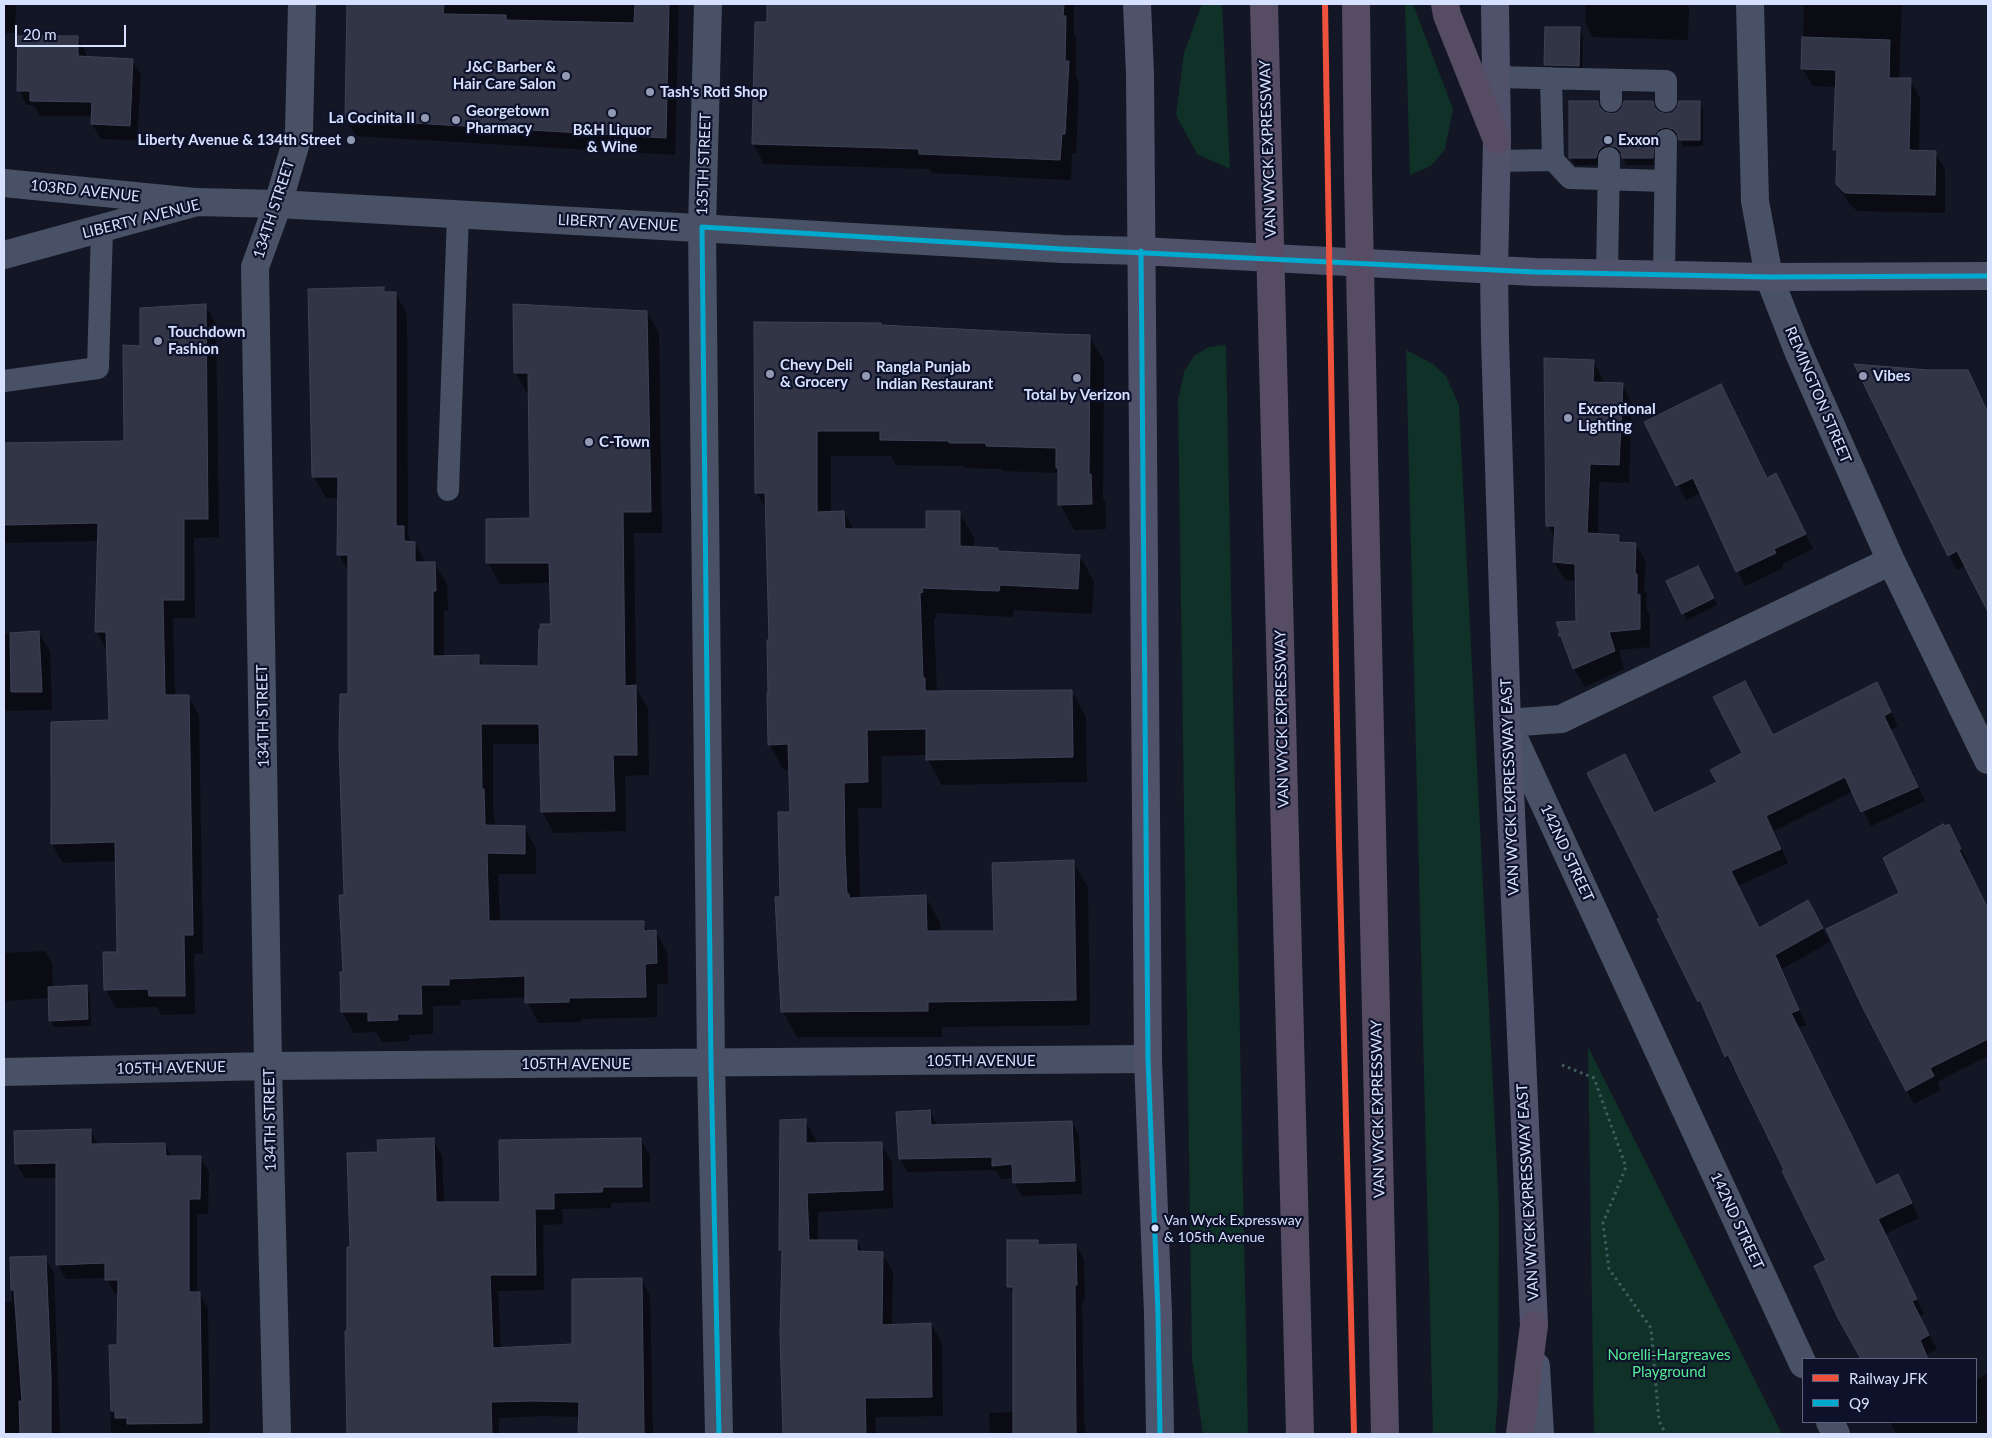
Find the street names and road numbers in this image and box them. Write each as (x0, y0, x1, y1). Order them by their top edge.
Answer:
street label: VAN WYCK EXPRESSWAY (1256, 60, 1280, 238)
street label: 135TH STREET (693, 112, 715, 216)
street label: 134TH STREET (250, 157, 298, 261)
street label: 103RD AVENUE (29, 176, 141, 206)
street label: LIBERTY AVENUE (80, 196, 202, 242)
street label: LIBERTY AVENUE (557, 211, 679, 235)
street label: REMINGTON STREET (1781, 324, 1855, 466)
street label: VAN WYCK EXPRESSWAY (1271, 630, 1293, 808)
street label: 134TH STREET (253, 664, 273, 768)
street label: VAN WYCK EXPRESSWAY EAST (1497, 678, 1523, 896)
street label: 142ND STREET (1537, 801, 1597, 905)
street label: VAN WYCK EXPRESSWAY (1367, 1020, 1389, 1198)
street label: 105TH AVENUE (926, 1052, 1036, 1070)
street label: 105TH AVENUE (521, 1055, 631, 1073)
street label: 105TH AVENUE (116, 1058, 226, 1078)
street label: 134TH STREET (260, 1068, 280, 1172)
street label: VAN WYCK EXPRESSWAY EAST (1513, 1083, 1543, 1301)
street label: 142ND STREET (1707, 1169, 1767, 1273)

